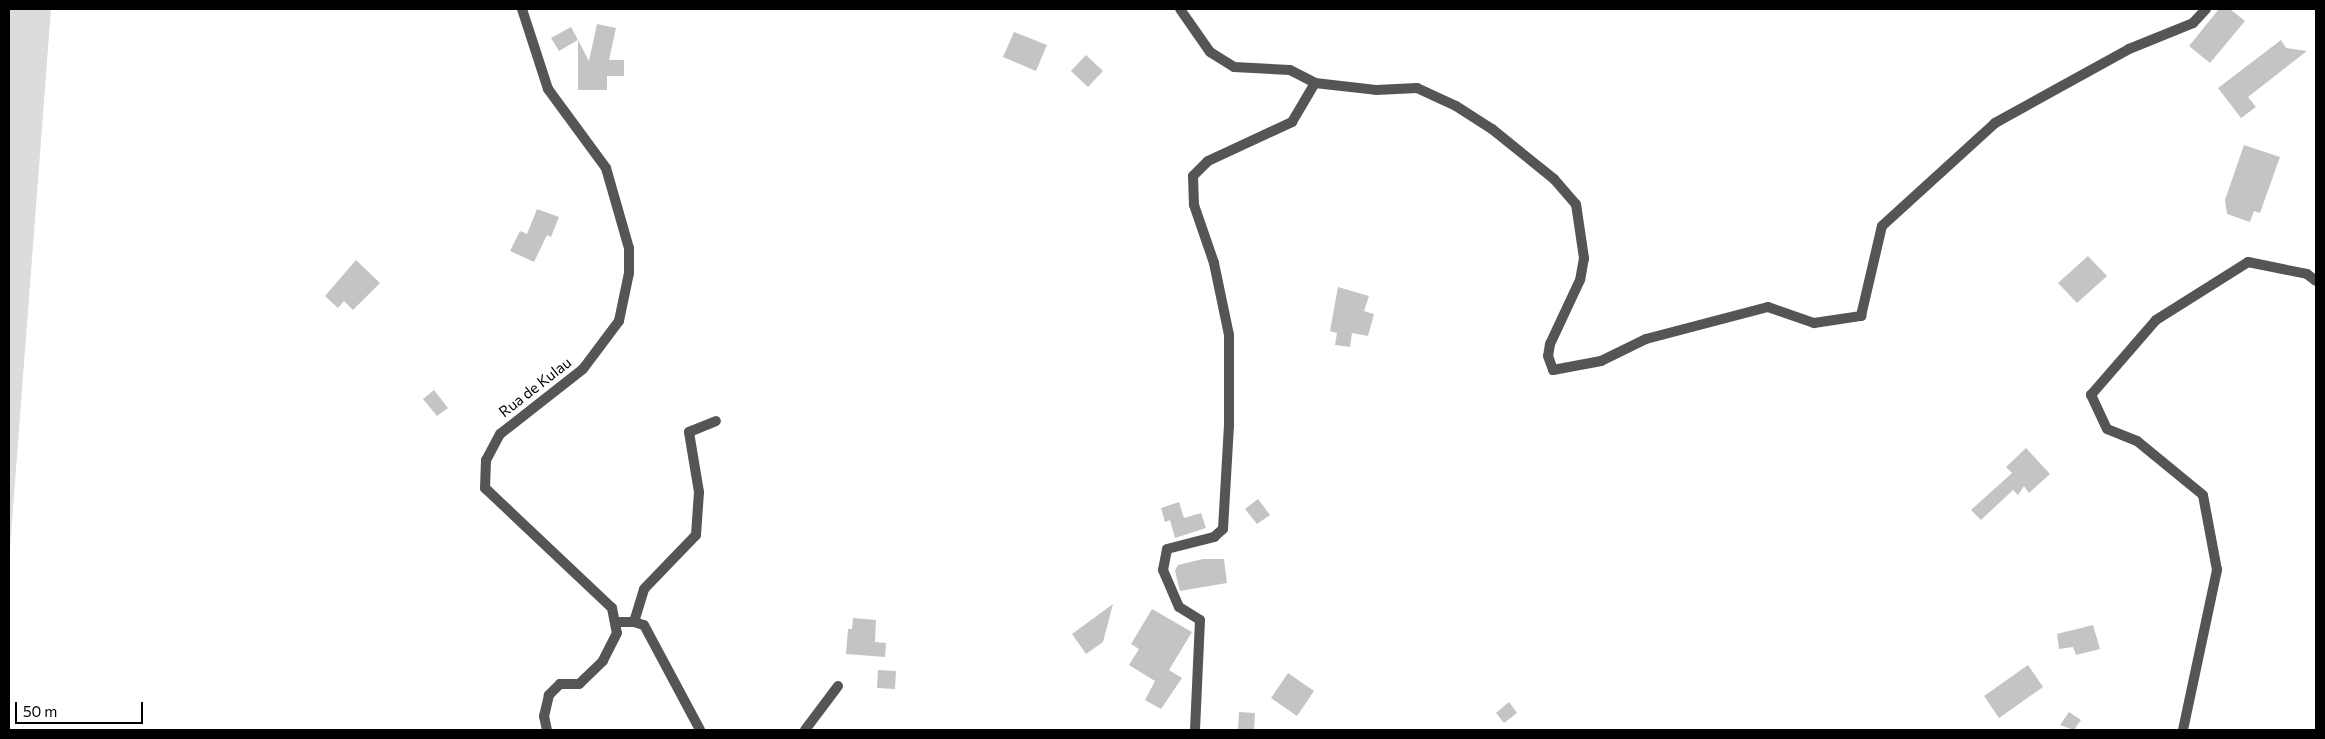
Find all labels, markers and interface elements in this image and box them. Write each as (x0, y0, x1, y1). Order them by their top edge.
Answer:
street label: Rua de Kulau (495, 353, 575, 421)
scale bar (18, 692, 145, 724)
text: 50 m (23, 702, 57, 720)

